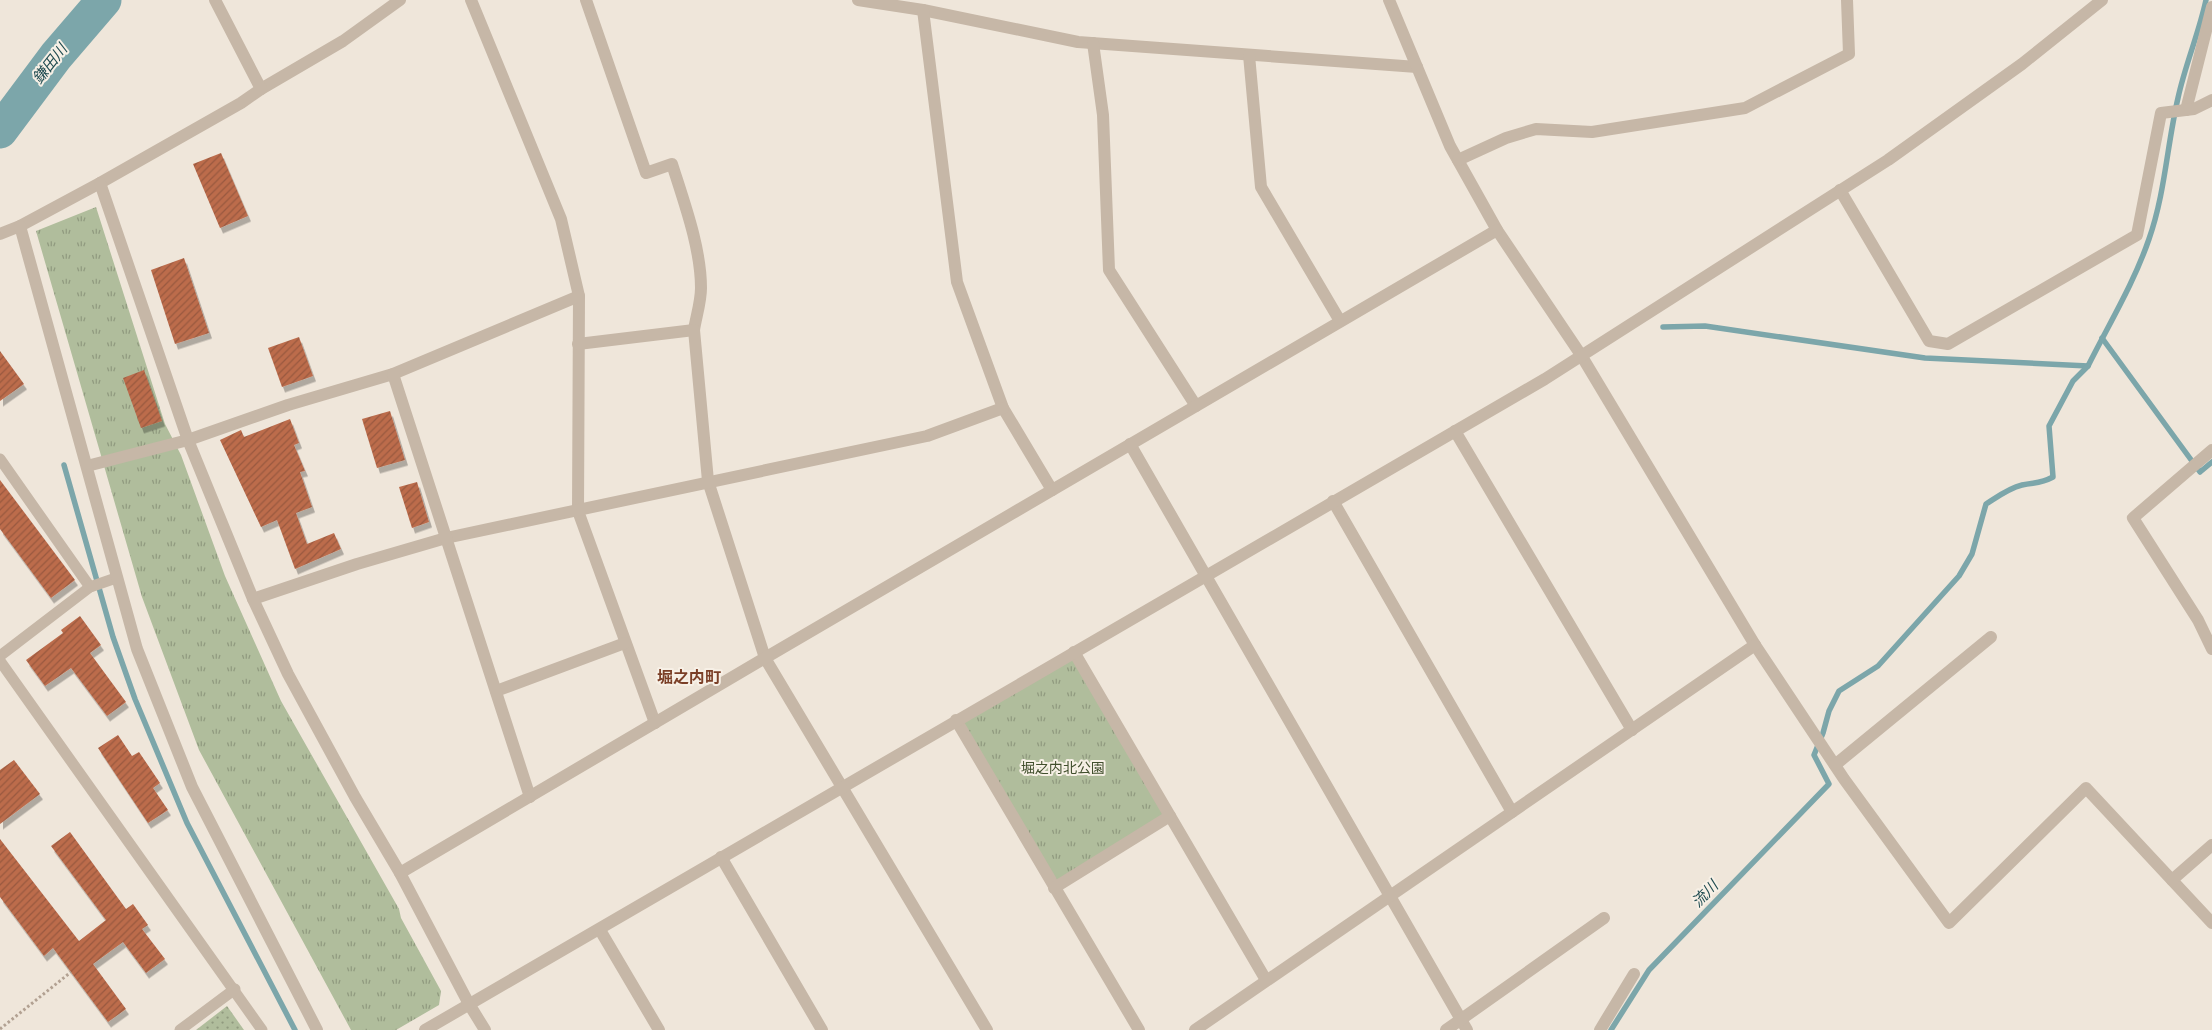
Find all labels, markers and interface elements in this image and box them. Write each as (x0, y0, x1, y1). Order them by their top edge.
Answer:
water label: 鎌田川 (29, 39, 72, 87)
district label: 堀之内町 (657, 668, 721, 687)
park label: 堀之内北公園 (1021, 760, 1105, 776)
water label: 流川 (1688, 876, 1723, 911)

